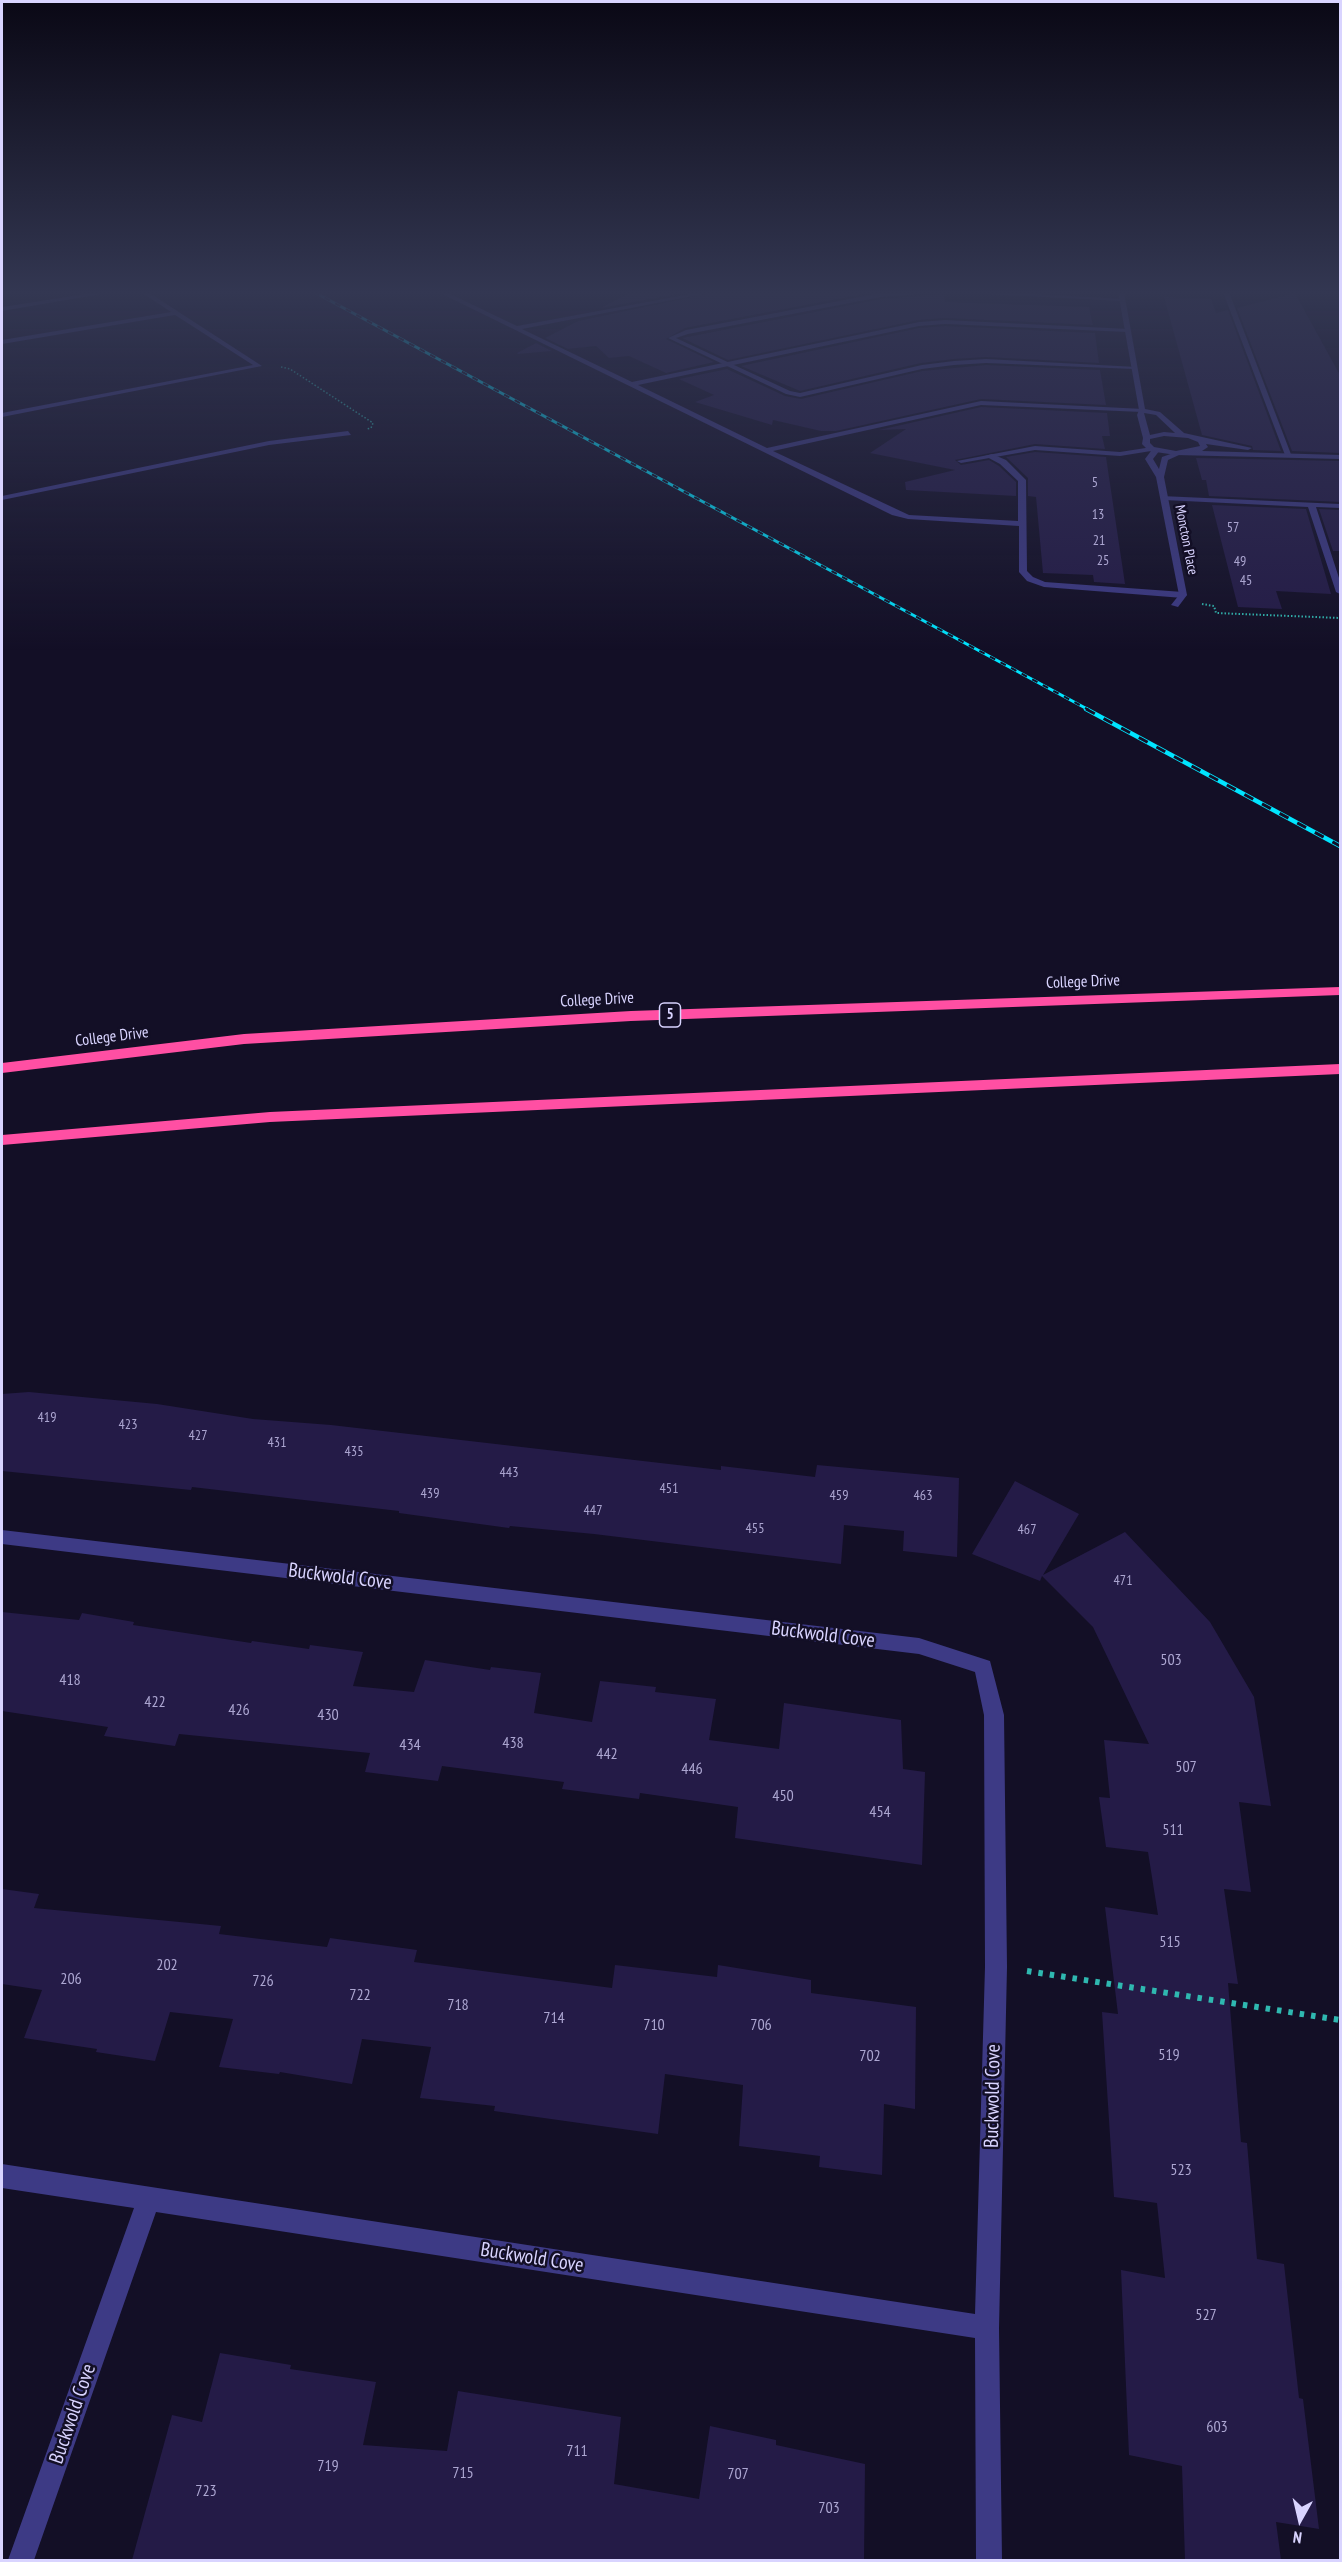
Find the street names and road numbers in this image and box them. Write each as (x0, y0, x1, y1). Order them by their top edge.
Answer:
street label: Moncton Place (1171, 504, 1201, 576)
street label: College Drive (1046, 971, 1120, 993)
street label: College Drive (560, 988, 634, 1012)
road number: 5 (660, 1003, 680, 1027)
street label: College Drive (74, 1023, 150, 1051)
street label: Buckwold Cove (287, 1559, 393, 1595)
street label: Buckwold Cove (770, 1617, 876, 1653)
street label: Buckwold Cove (980, 2044, 1006, 2148)
street label: Buckwold Cove (479, 2238, 585, 2278)
street label: Buckwold Cove (45, 2361, 101, 2467)

